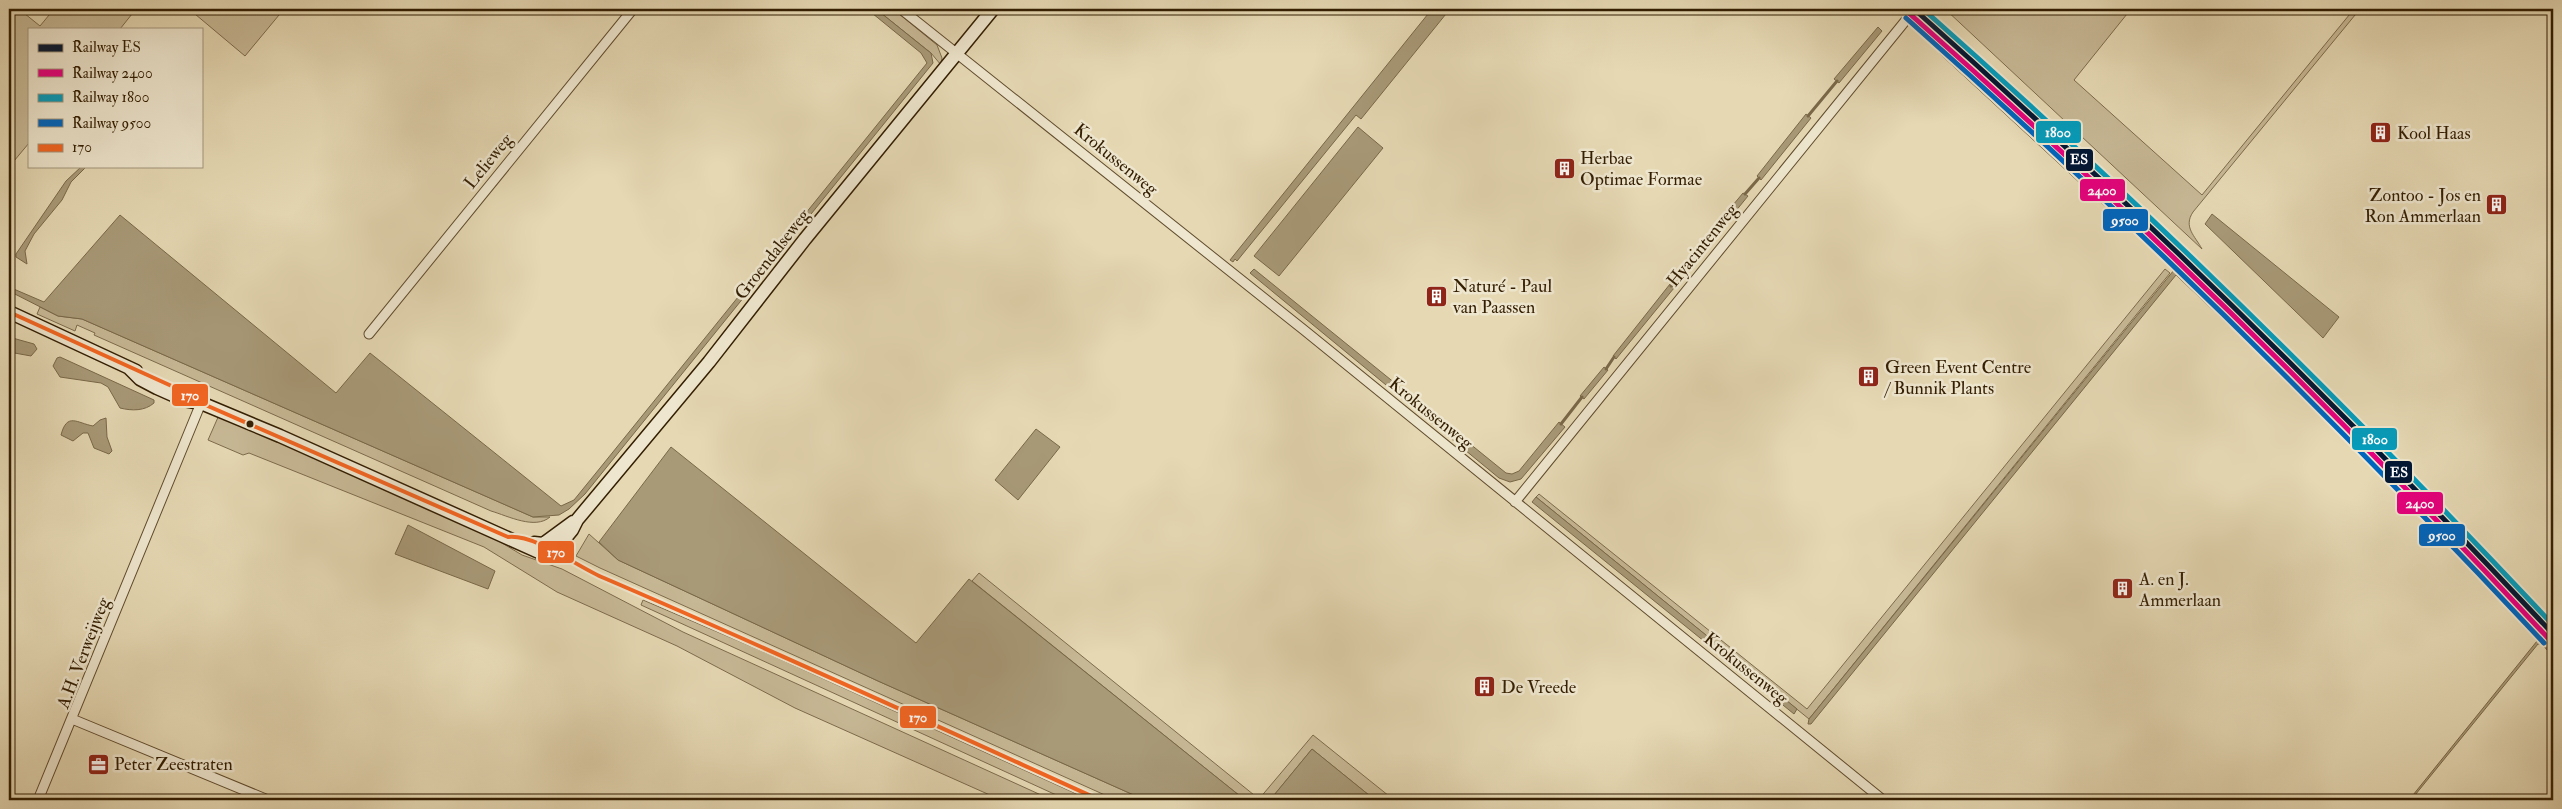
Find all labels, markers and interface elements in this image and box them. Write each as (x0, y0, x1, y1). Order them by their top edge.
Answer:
legend (28, 28, 202, 168)
text: Railway ES (72, 38, 141, 57)
text: Railway 2400 (72, 64, 153, 83)
text: Railway 1800 (72, 88, 149, 107)
text: Railway 9500 (72, 114, 151, 133)
street label: Krokussenweg (1069, 118, 1163, 201)
line badge: 1800 (2035, 120, 2082, 144)
building icon: Kool Haas (2369, 121, 2393, 145)
place label: Kool Haas (2397, 122, 2471, 145)
text: 1800 (2045, 124, 2071, 141)
street label: Lelieweg (459, 128, 518, 194)
text: 170 (72, 138, 92, 157)
place label: Herbae Optimae Formae (1580, 147, 1703, 191)
line badge: ES (2065, 148, 2094, 172)
text: ES (2070, 151, 2088, 168)
building icon: Herbae Optimae Formae (1552, 156, 1576, 180)
line badge: 2400 (2079, 178, 2126, 202)
text: 2400 (2088, 182, 2117, 199)
place label: Zontoo - Jos en Ron Ammerlaan (2364, 184, 2481, 228)
building icon: Zontoo - Jos en Ron Ammerlaan (2485, 193, 2509, 217)
street label: Hyacintenweg (1662, 198, 1744, 292)
street label: Groendalseweg (730, 203, 816, 304)
line badge: 9500 (2102, 208, 2149, 232)
text: 9500 (2109, 212, 2139, 229)
place label: Naturé - Paul van Paassen (1452, 275, 1552, 319)
building icon: Naturé - Paul van Paassen (1425, 284, 1449, 308)
place label: Green Event Centre / Bunnik Plants (1883, 356, 2032, 400)
building icon: Green Event Centre / Bunnik Plants (1857, 365, 1881, 389)
street label: Krokussenweg (1384, 372, 1478, 455)
line badge: 170 (171, 383, 209, 407)
text: 170 (181, 387, 199, 404)
unlabelled marker (245, 419, 255, 429)
line badge: 1800 (2351, 427, 2398, 451)
text: 1800 (2362, 431, 2388, 448)
line badge: ES (2384, 460, 2413, 484)
text: ES (2390, 464, 2408, 481)
line badge: 2400 (2396, 491, 2444, 515)
text: 2400 (2406, 495, 2435, 512)
line badge: 9500 (2418, 523, 2466, 547)
text: 9500 (2426, 527, 2456, 544)
line badge: 170 (537, 540, 575, 564)
text: 170 (547, 544, 565, 561)
place label: A. en J. Ammerlaan (2138, 568, 2221, 612)
building icon: A. en J. Ammerlaan (2111, 577, 2135, 601)
street label: A.H. Verweijweg (51, 593, 116, 713)
street label: Krokussenweg (1699, 627, 1793, 710)
building icon: De Vreede (1473, 675, 1497, 699)
place label: De Vreede (1501, 676, 1577, 699)
line badge: 170 (899, 705, 937, 729)
text: 170 (909, 709, 927, 726)
office icon: Peter Zeestraten (86, 752, 110, 776)
place label: Peter Zeestraten (114, 753, 233, 776)

